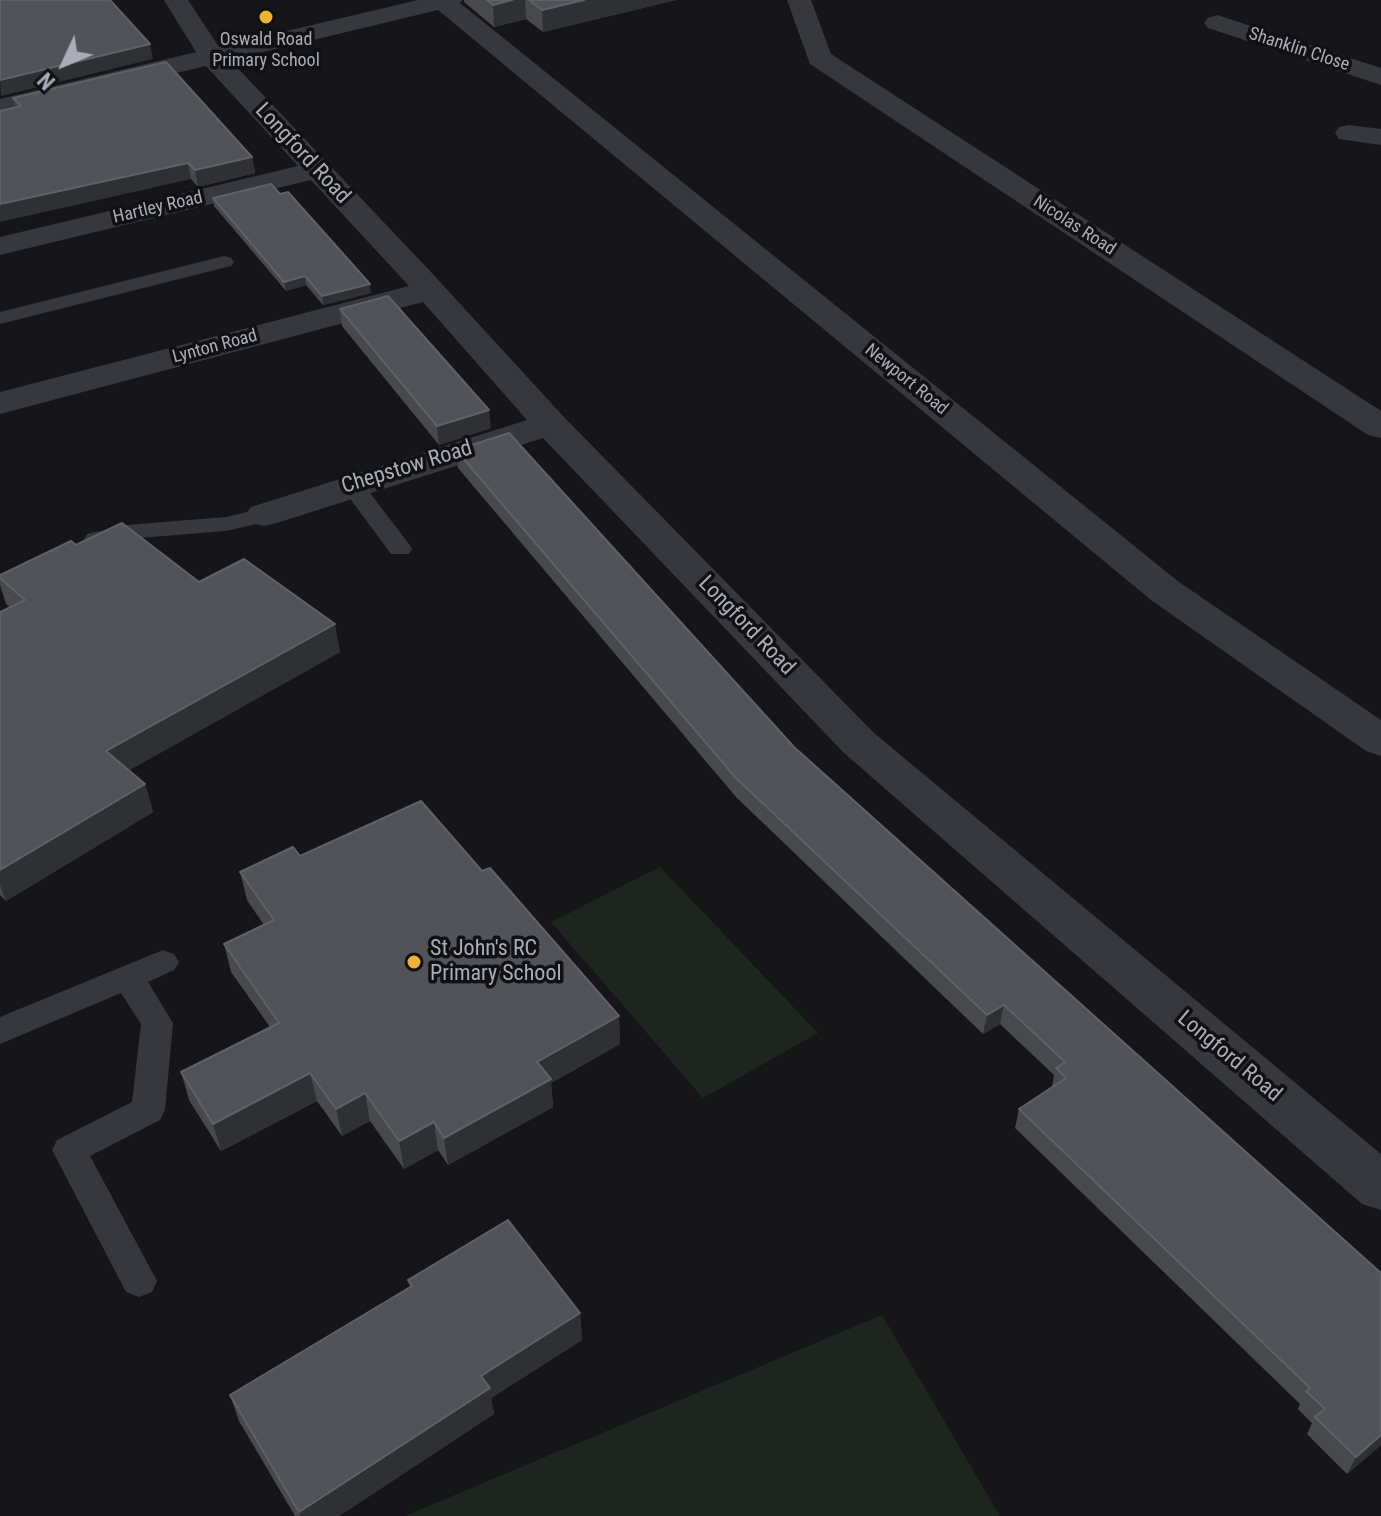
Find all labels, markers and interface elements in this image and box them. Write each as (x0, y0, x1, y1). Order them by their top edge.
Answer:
marker: Oswald Road Primary School (257, 8, 275, 26)
north arrow (24, 24, 104, 104)
street label: Shanklin Close (1246, 24, 1352, 76)
place label: Oswald Road Primary School (212, 29, 320, 72)
text: N (33, 67, 60, 95)
street label: Longford Road (249, 98, 355, 210)
street label: Hartley Road (111, 187, 205, 229)
street label: Nicolas Road (1029, 191, 1119, 261)
street label: Lynton Road (170, 325, 260, 369)
street label: Newport Road (860, 340, 952, 420)
street label: Chepstow Road (339, 436, 475, 500)
street label: Longford Road (692, 571, 800, 681)
place label: St John's RC Primary School (430, 936, 561, 988)
marker: St John's RC Primary School (405, 953, 423, 971)
street label: Longford Road (1172, 1006, 1286, 1108)

